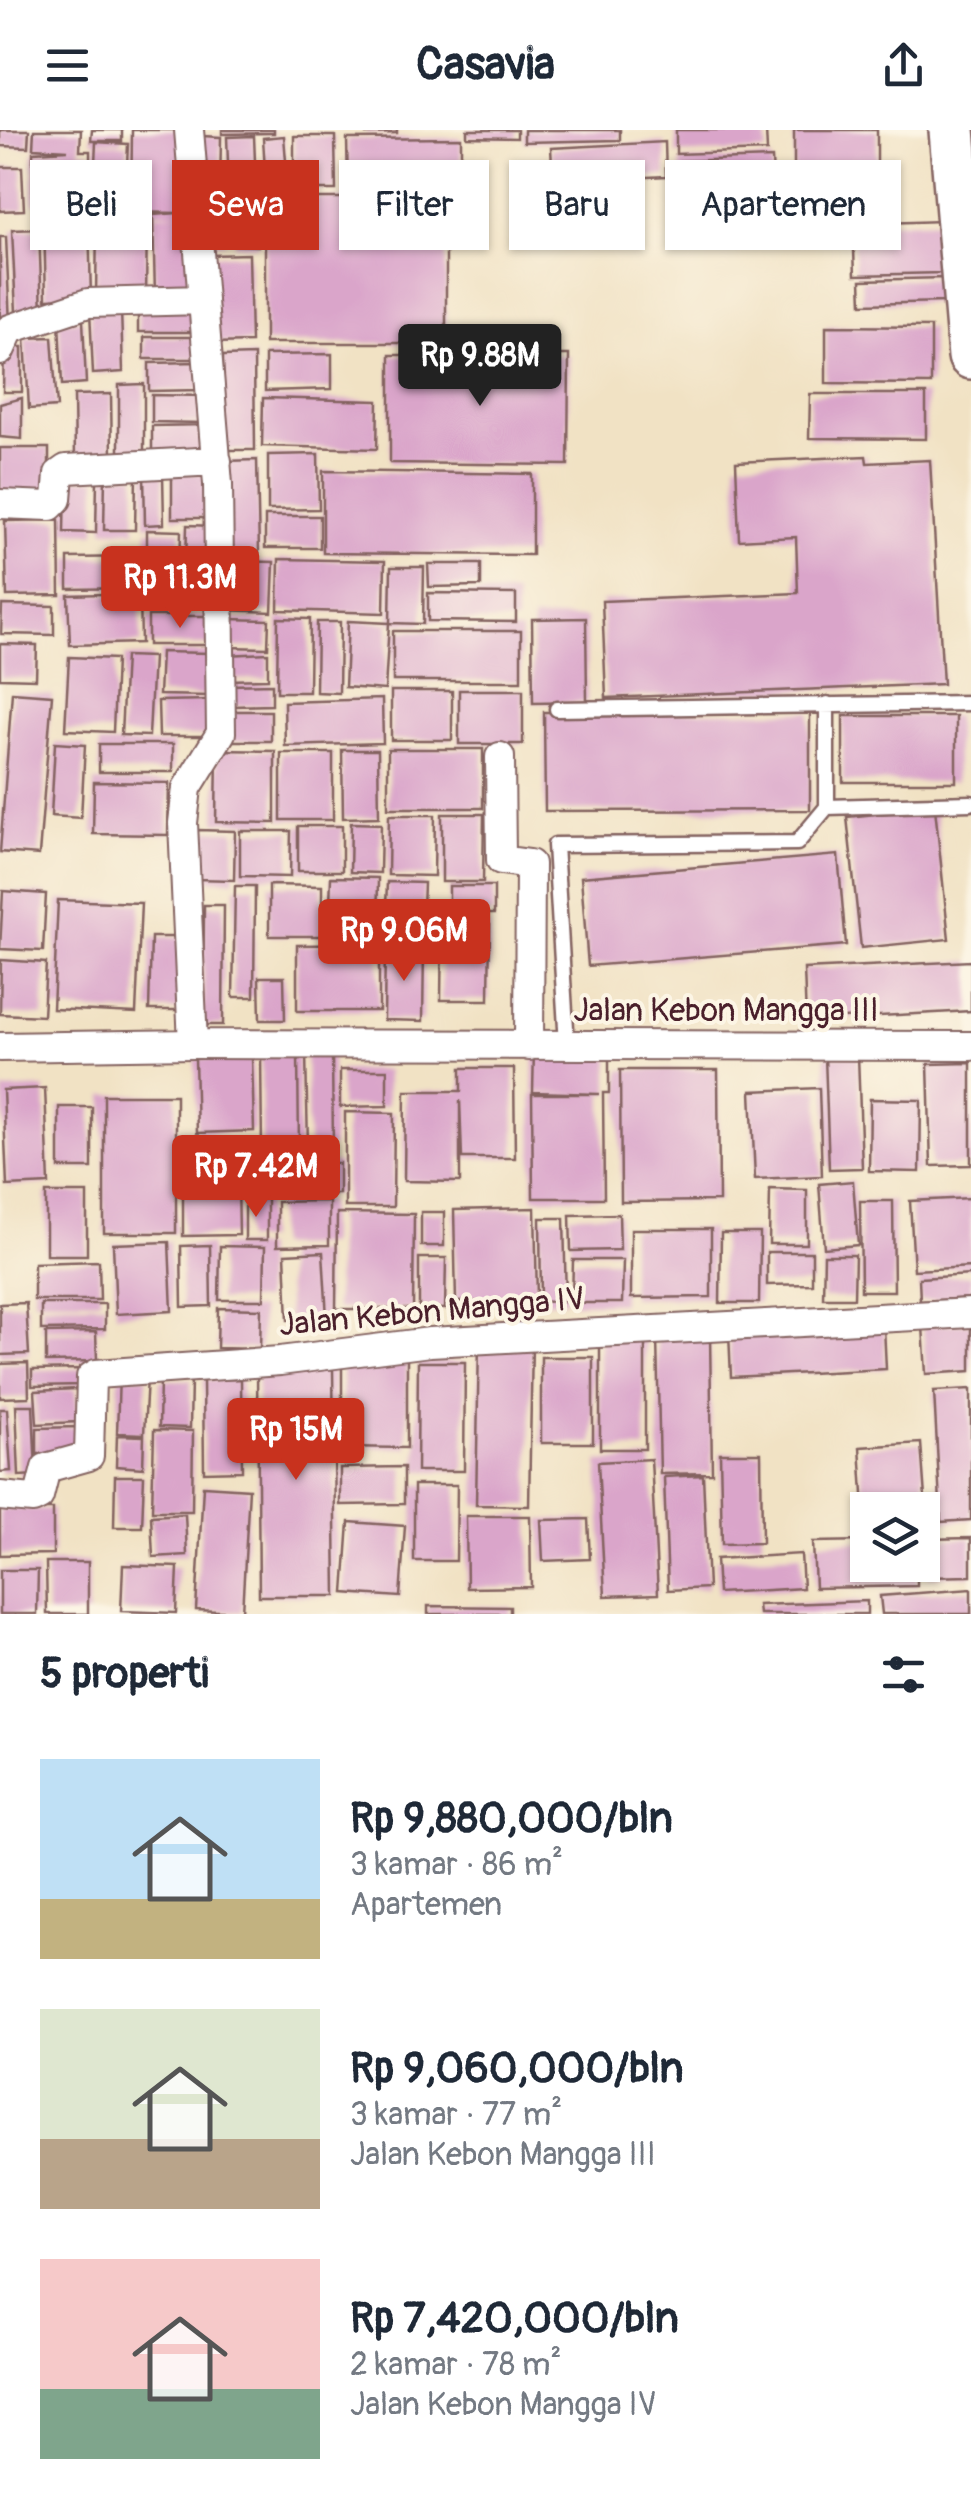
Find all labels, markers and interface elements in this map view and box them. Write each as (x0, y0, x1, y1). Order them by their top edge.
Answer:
text: Casavia (416, 37, 555, 93)
icon: menu (40, 38, 95, 93)
icon: share (876, 38, 931, 93)
chip: Beli (30, 160, 152, 250)
chip: Sewa (172, 160, 319, 250)
chip: Filter (339, 160, 489, 250)
chip: Baru (509, 160, 645, 250)
chip: Apartemen (665, 160, 901, 250)
pin: Rp 9.88M (377, 324, 583, 409)
text: Rp 9.88M (420, 336, 540, 376)
pin: Rp 11.3M (77, 546, 283, 631)
text: Rp 11.3M (123, 558, 237, 598)
pin: Rp 9.06M (301, 899, 507, 984)
text: Rp 9.06M (340, 911, 468, 951)
street label: Jalan Kebon Mangga III (573, 991, 879, 1031)
pin: Rp 7.42M (153, 1135, 359, 1220)
text: Rp 7.42M (194, 1147, 318, 1187)
street label: Jalan Kebon Mangga IV (277, 1279, 587, 1345)
pin: Rp 15M (215, 1398, 377, 1483)
text: Rp 15M (249, 1410, 343, 1450)
map controls (850, 1492, 940, 1582)
button: layers (850, 1492, 940, 1582)
icon: filters (876, 1647, 931, 1702)
text: 5 properti (40, 1648, 209, 1700)
text: Rp 9,880,000/bln (350, 1793, 673, 1845)
icon: home (120, 1799, 240, 1919)
text: 3 kamar · 86 m² (350, 1845, 563, 1885)
text: Apartemen (350, 1885, 502, 1925)
text: Rp 9,060,000/bln (350, 2043, 684, 2095)
icon: home (120, 2049, 240, 2169)
text: 3 kamar · 77 m² (350, 2095, 562, 2135)
text: Jalan Kebon Mangga III (350, 2135, 656, 2175)
text: Rp 7,420,000/bln (350, 2293, 679, 2345)
icon: home (120, 2299, 240, 2419)
text: 2 kamar · 78 m² (350, 2345, 561, 2385)
text: Jalan Kebon Mangga IV (350, 2385, 657, 2425)

